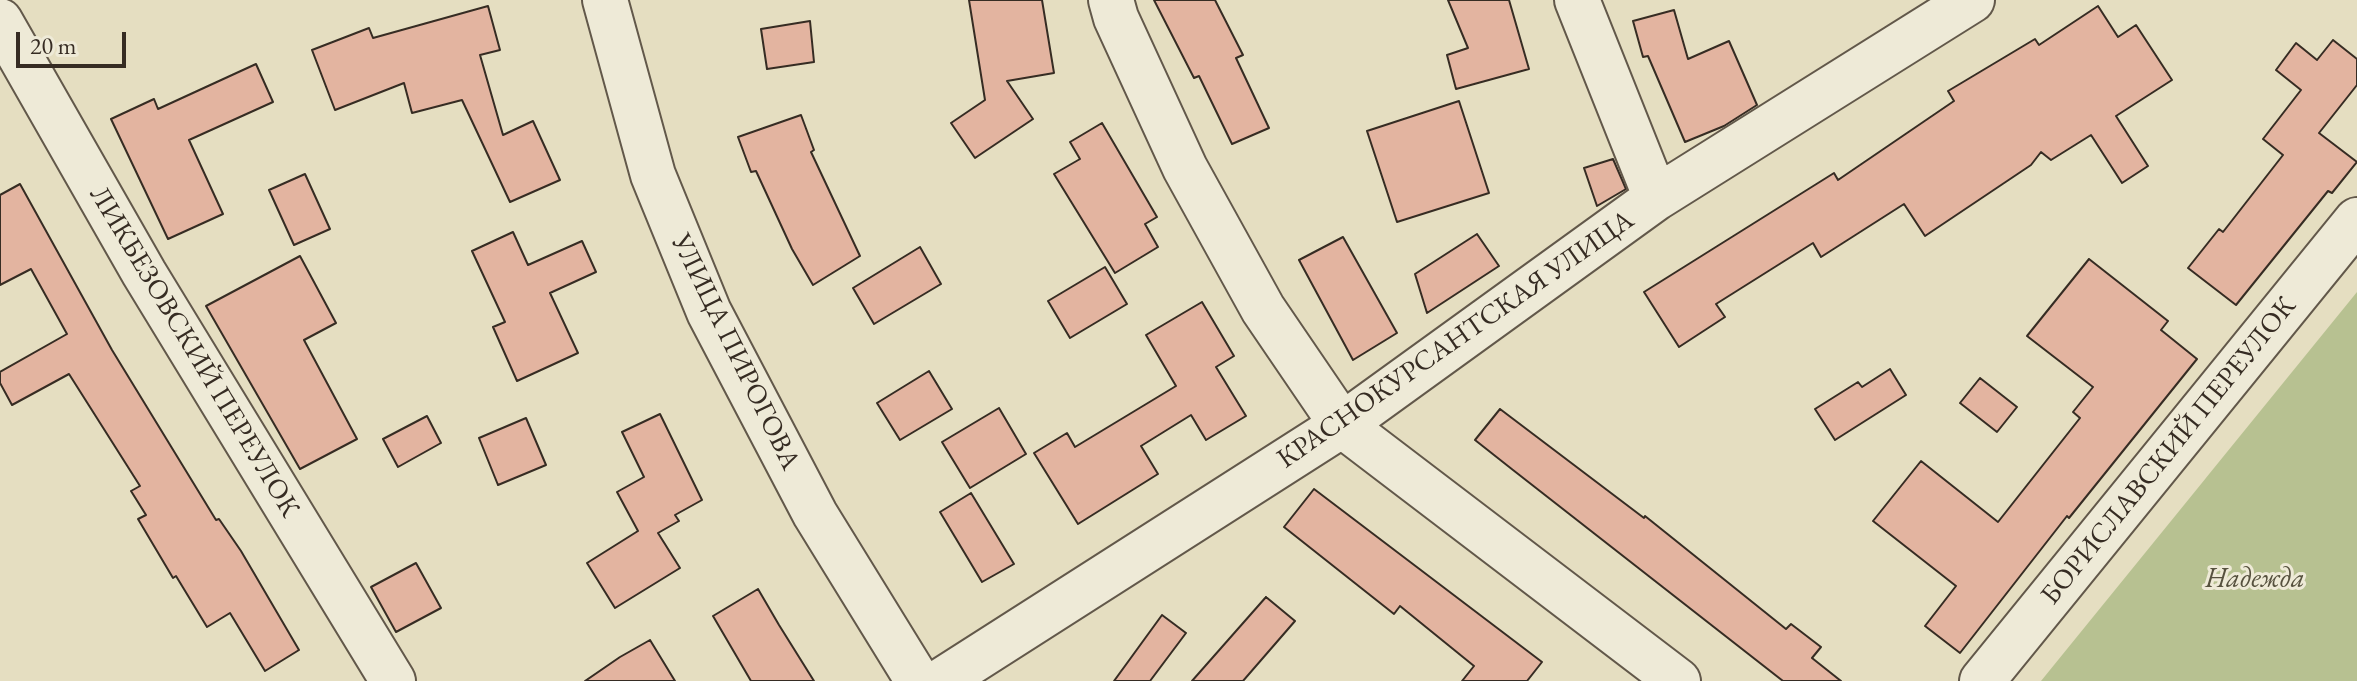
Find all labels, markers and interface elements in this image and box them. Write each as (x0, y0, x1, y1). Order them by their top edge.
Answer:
scale bar (20, 16, 130, 66)
text: 20 m (30, 30, 77, 61)
street label: ЛИКБЕЗОВСКИЙ ПЕРЕУЛОК (82, 180, 306, 524)
street label: КРАСНОКУРСАНТСКАЯ УЛИЦА (1271, 204, 1641, 476)
street label: УЛИЦА ПИРОГОВА (663, 228, 807, 476)
street label: БОРИСЛАВСКИЙ ПЕРЕУЛОК (2034, 290, 2304, 612)
park label: Надежда (2205, 562, 2305, 596)

